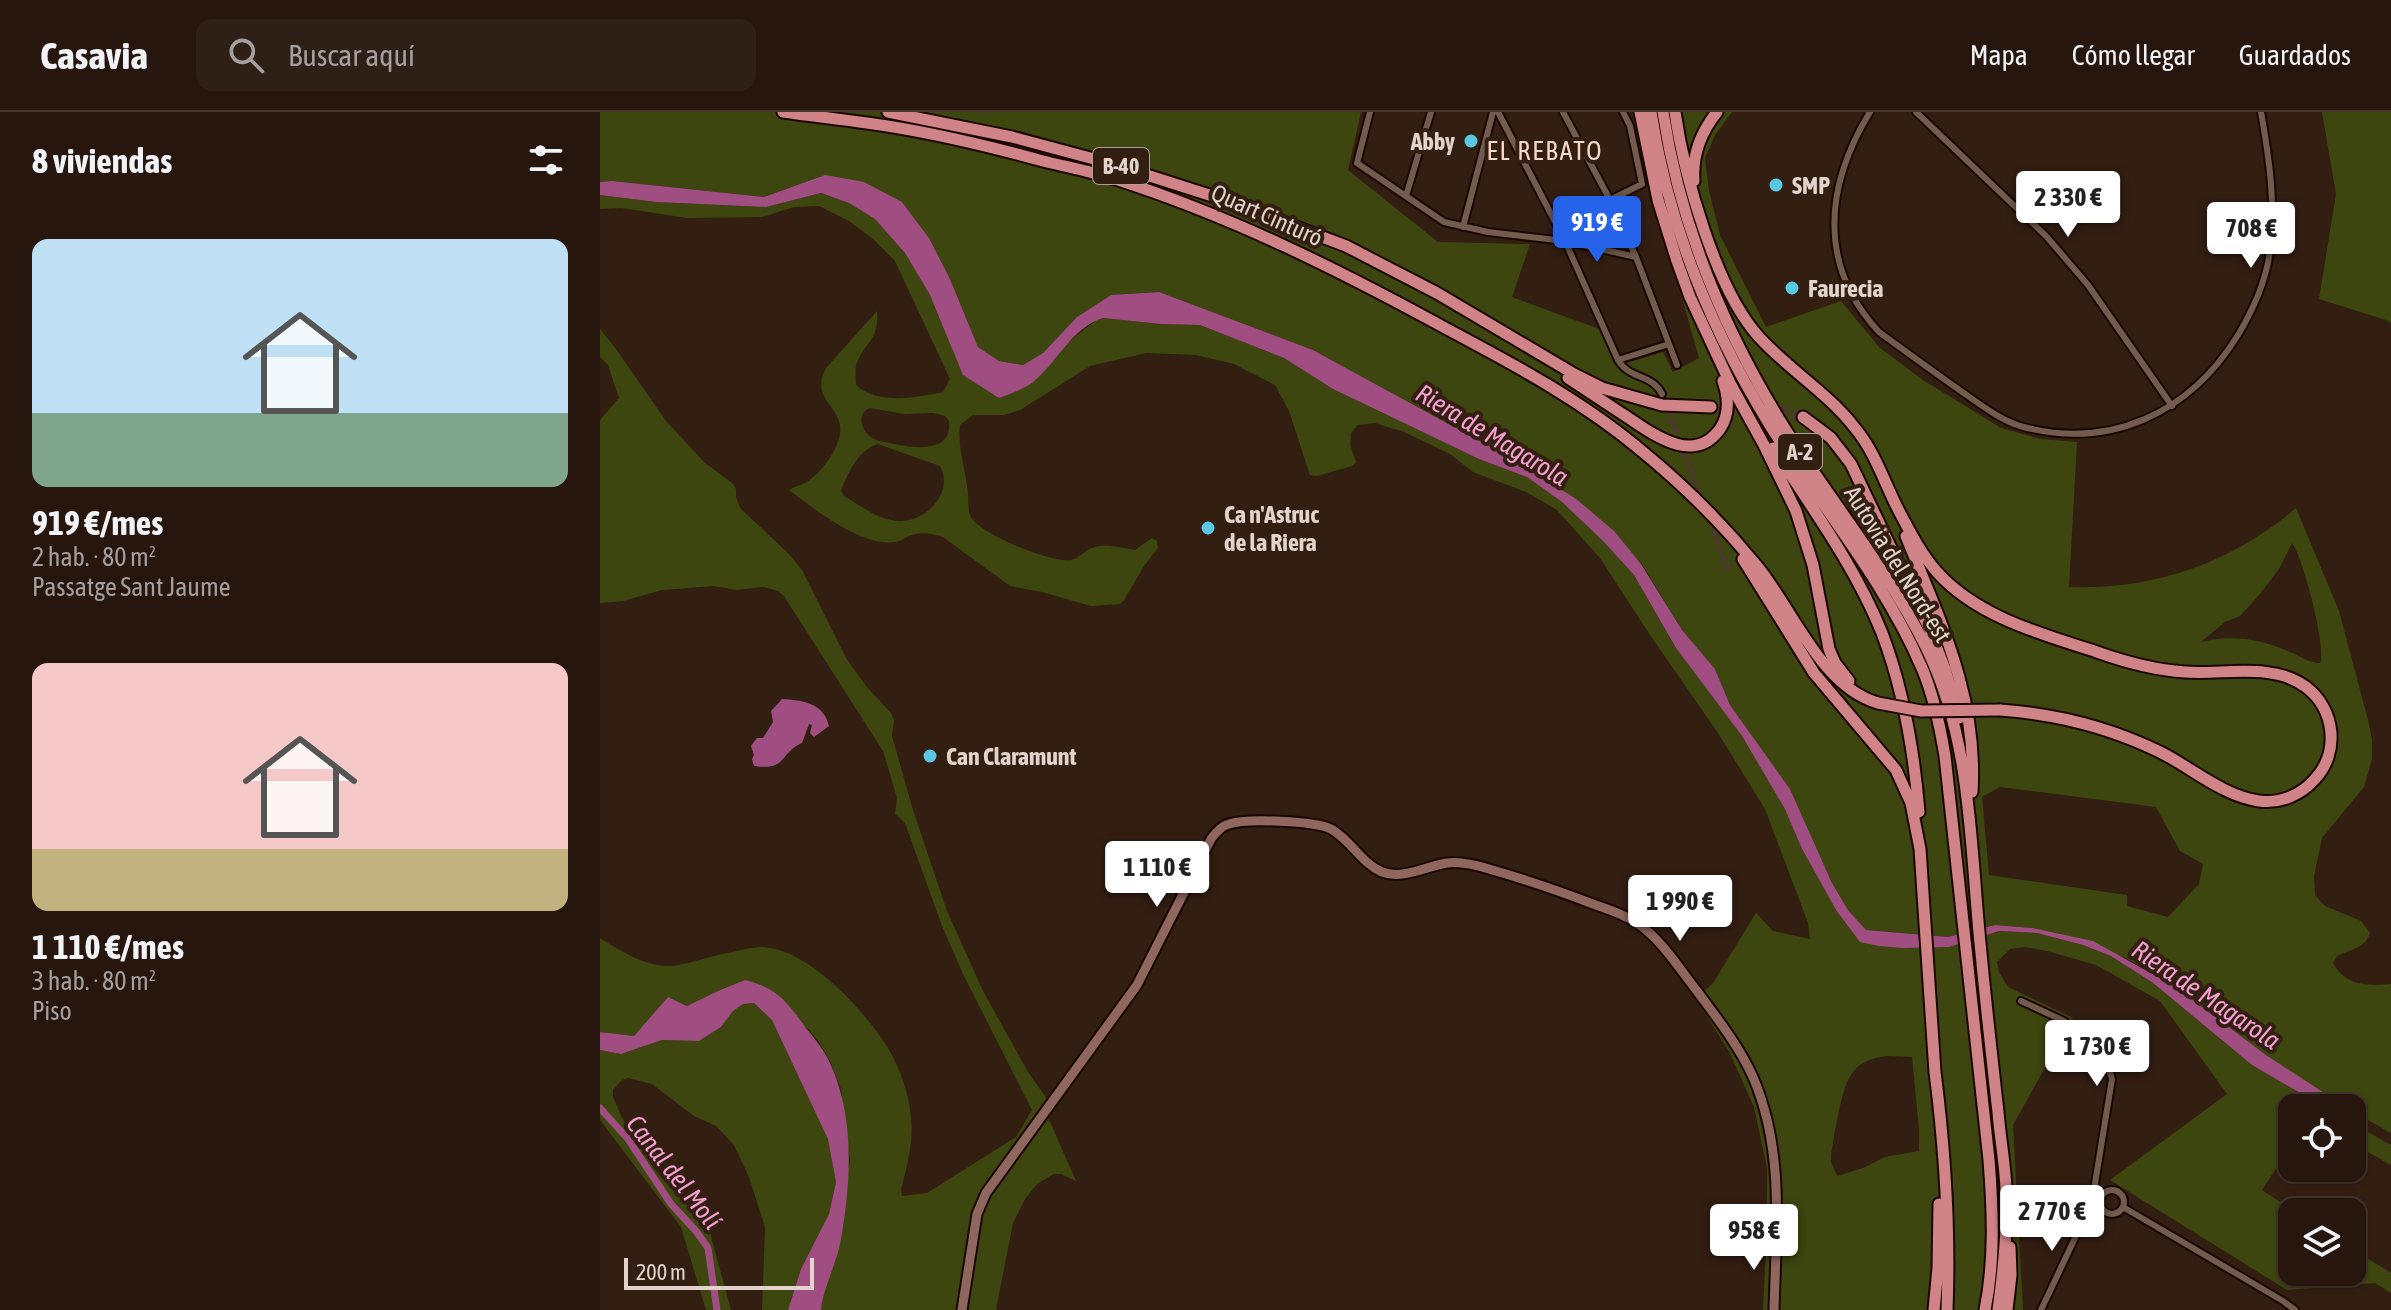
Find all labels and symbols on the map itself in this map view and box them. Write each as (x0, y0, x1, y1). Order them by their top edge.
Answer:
place label: Abby (1410, 128, 1455, 155)
marker: Abby (1462, 132, 1480, 150)
district label: EL REBATO (1487, 136, 1603, 166)
road number: B-40 (1093, 148, 1149, 184)
pin: 2 330 € (1994, 171, 2142, 239)
place label: SMP (1792, 172, 1830, 199)
marker: SMP (1767, 176, 1785, 194)
street label: Quart Cinturó (1207, 179, 1327, 251)
pin: 919 € (1541, 196, 1653, 264)
pin: 708 € (2195, 202, 2307, 270)
place label: Faurecia (1808, 275, 1883, 302)
marker: Faurecia (1783, 279, 1801, 297)
water label: Riera de Magarola (1411, 378, 1573, 492)
road number: A-2 (1778, 434, 1822, 470)
street label: Autovia del Nord-est (1839, 481, 1957, 647)
place label: Ca n'Astruc de la Riera (1224, 501, 1319, 556)
marker: Ca n'Astruc de la Riera (1199, 519, 1217, 537)
place label: Can Claramunt (946, 743, 1076, 770)
marker: Can Claramunt (921, 747, 939, 765)
pin: 1 110 € (1083, 841, 1231, 909)
pin: 1 990 € (1606, 875, 1754, 943)
water label: Riera de Magarola (2126, 934, 2286, 1056)
pin: 1 730 € (2023, 1020, 2171, 1088)
water label: Canal del Molí (620, 1109, 728, 1236)
pin: 2 770 € (1978, 1185, 2126, 1253)
pin: 958 € (1698, 1204, 1810, 1272)
scale bar (624, 1254, 814, 1290)

